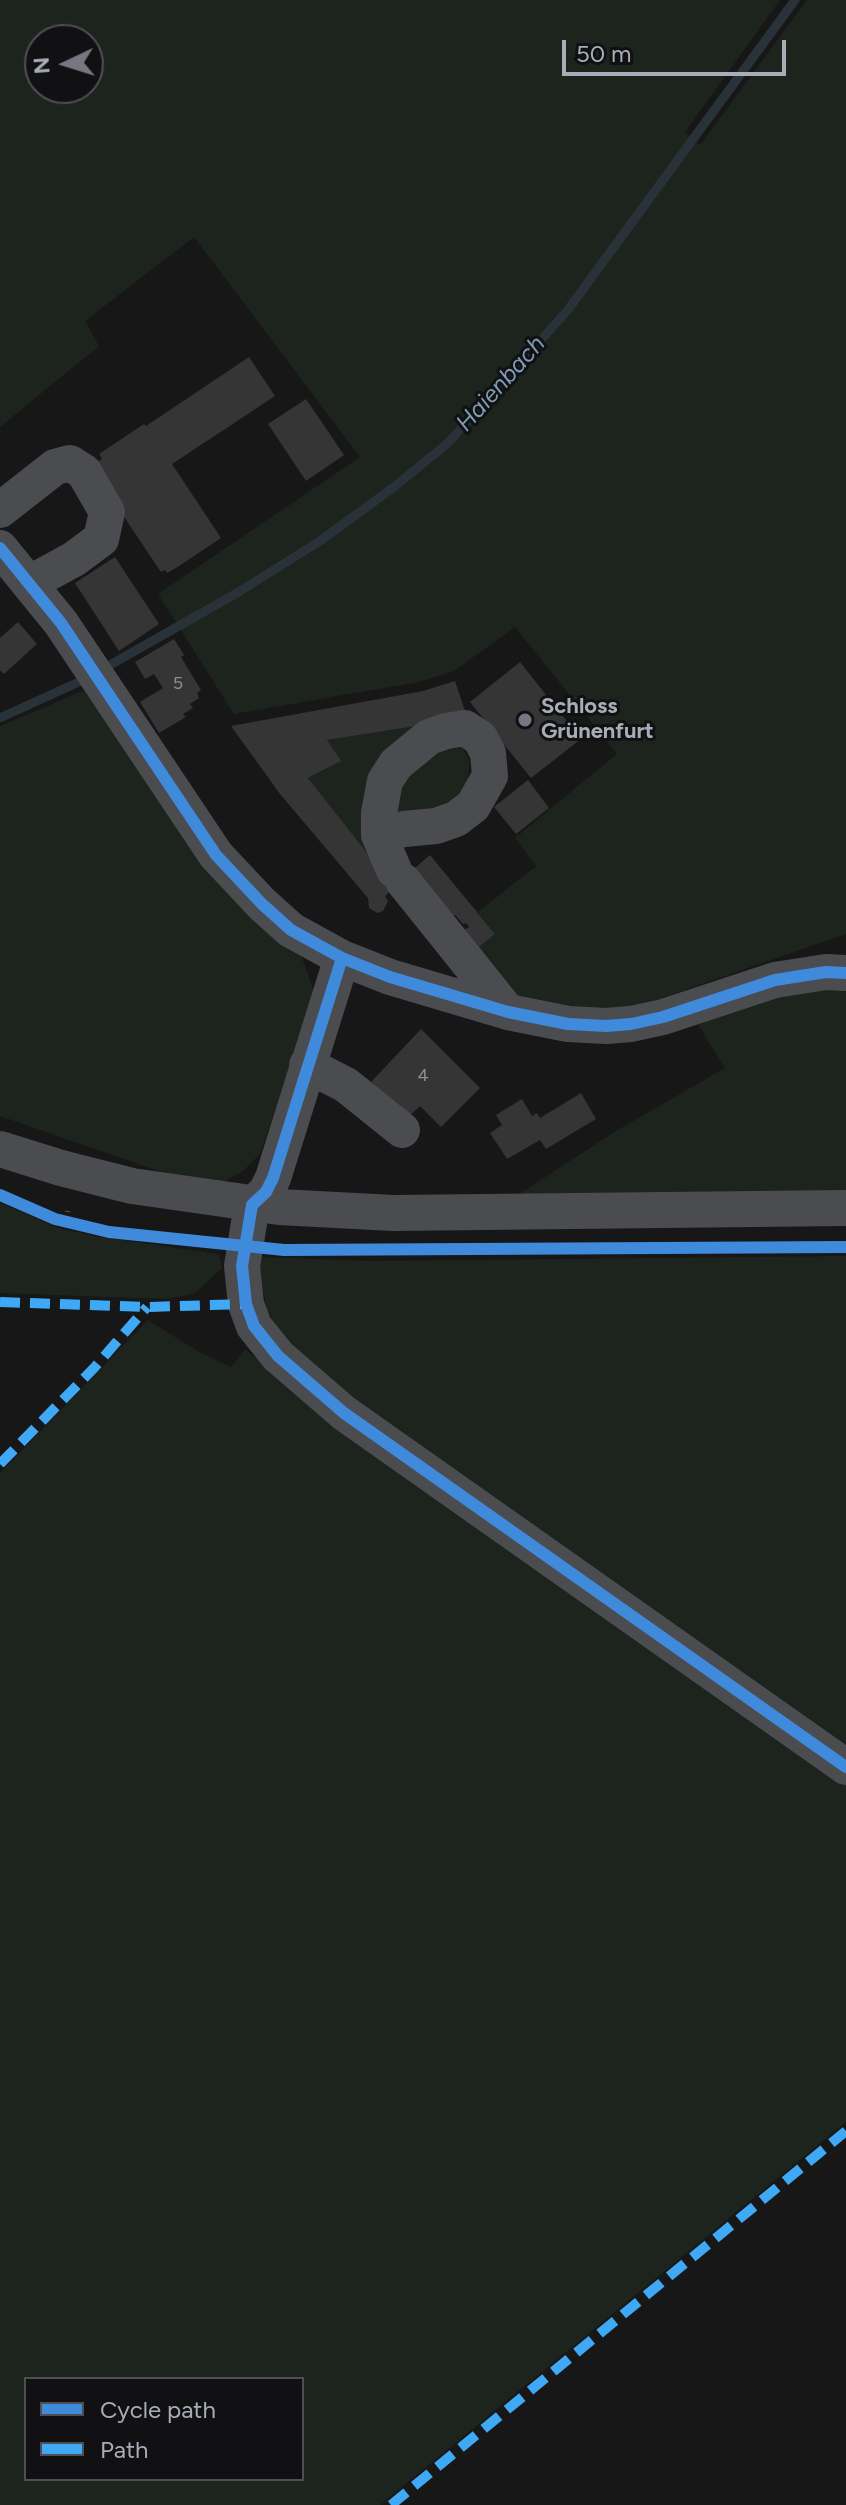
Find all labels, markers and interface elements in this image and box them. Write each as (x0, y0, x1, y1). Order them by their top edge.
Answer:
north arrow (24, 24, 104, 104)
scale bar (566, 24, 790, 74)
text: 50 m (576, 39, 632, 68)
text: N (27, 56, 56, 75)
water label: Haienbach (451, 330, 551, 438)
house number: 5 (173, 673, 183, 695)
place label: Schloss Grünenfurt (541, 694, 654, 746)
marker: Schloss Grünenfurt (516, 711, 534, 729)
house number: 4 (417, 1065, 429, 1087)
legend (24, 2377, 304, 2481)
text: Cycle path (100, 2395, 216, 2424)
text: Path (100, 2435, 148, 2464)

